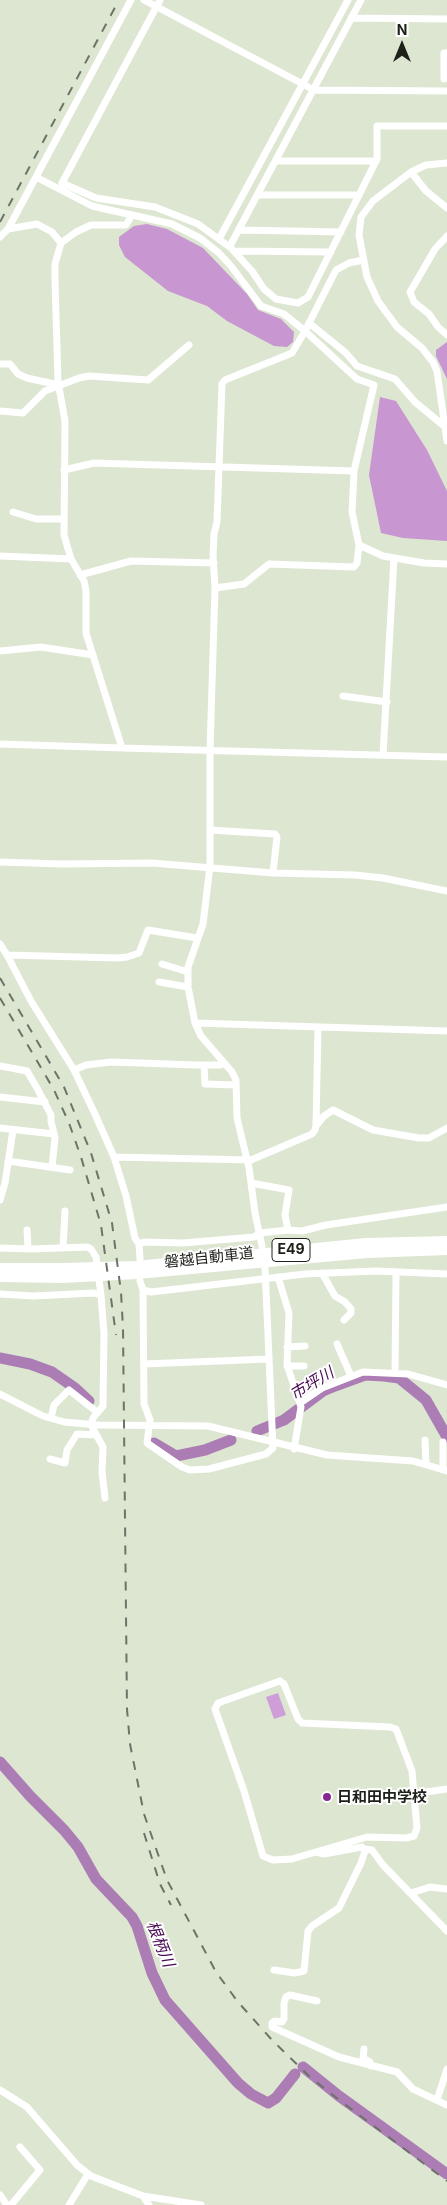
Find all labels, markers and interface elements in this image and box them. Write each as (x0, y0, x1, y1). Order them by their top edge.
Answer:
north arrow (377, 20, 427, 70)
text: N (397, 21, 407, 38)
road number: E49 (272, 1238, 310, 1262)
street label: 磐越自動車道 (163, 1244, 255, 1272)
water label: 市坪川 (286, 1363, 338, 1405)
place label: 日和田中学校 (337, 1788, 427, 1806)
marker: 日和田中学校 (321, 1791, 333, 1803)
water label: 根柄川 (142, 1918, 178, 1970)

